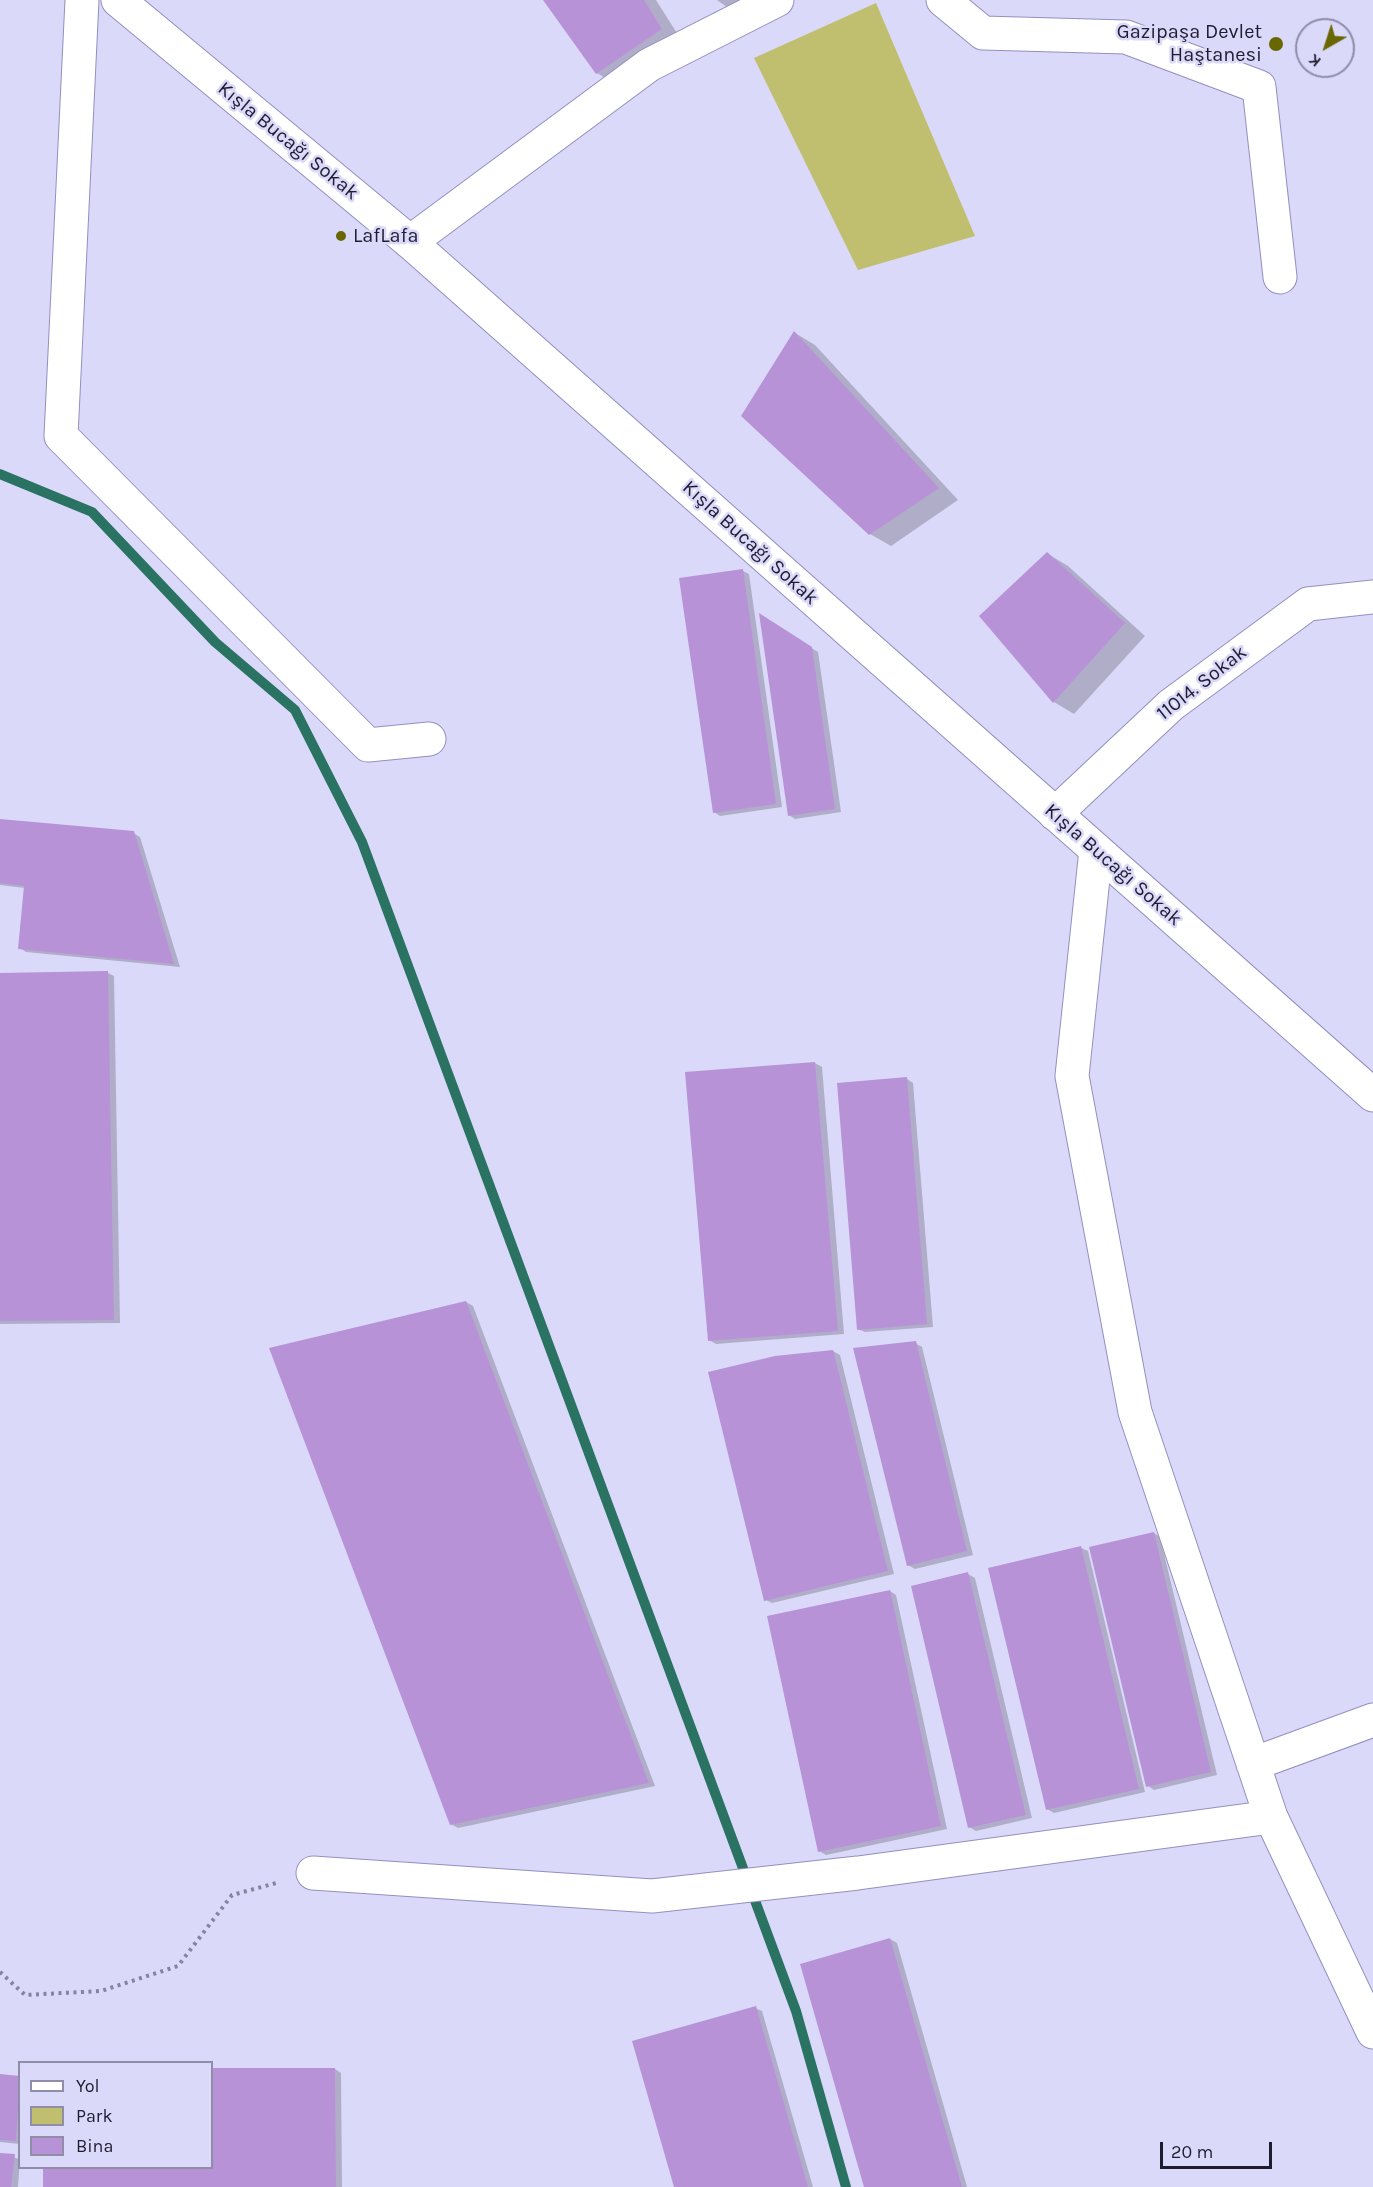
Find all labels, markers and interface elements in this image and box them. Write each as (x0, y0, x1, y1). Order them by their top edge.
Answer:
north arrow (1295, 18, 1355, 78)
place label: Gazipaşa Devlet Haştanesi (1117, 20, 1262, 67)
marker: Gazipaşa Devlet Haştanesi (1267, 35, 1285, 53)
text: K (1305, 50, 1325, 71)
street label: Kışla Bucağı Sokak (213, 77, 363, 205)
place label: LafLafa (353, 224, 418, 248)
marker: LafLafa (334, 229, 348, 243)
street label: Kışla Bucağı Sokak (677, 476, 823, 610)
street label: 11014. Sokak (1152, 640, 1252, 726)
street label: Kışla Bucağı Sokak (1039, 799, 1187, 931)
legend (18, 2061, 213, 2169)
text: Yol (76, 2075, 100, 2097)
text: Park (76, 2105, 113, 2127)
scale bar (1163, 2130, 1276, 2168)
text: Bina (76, 2135, 113, 2157)
text: 20 m (1171, 2141, 1213, 2163)

